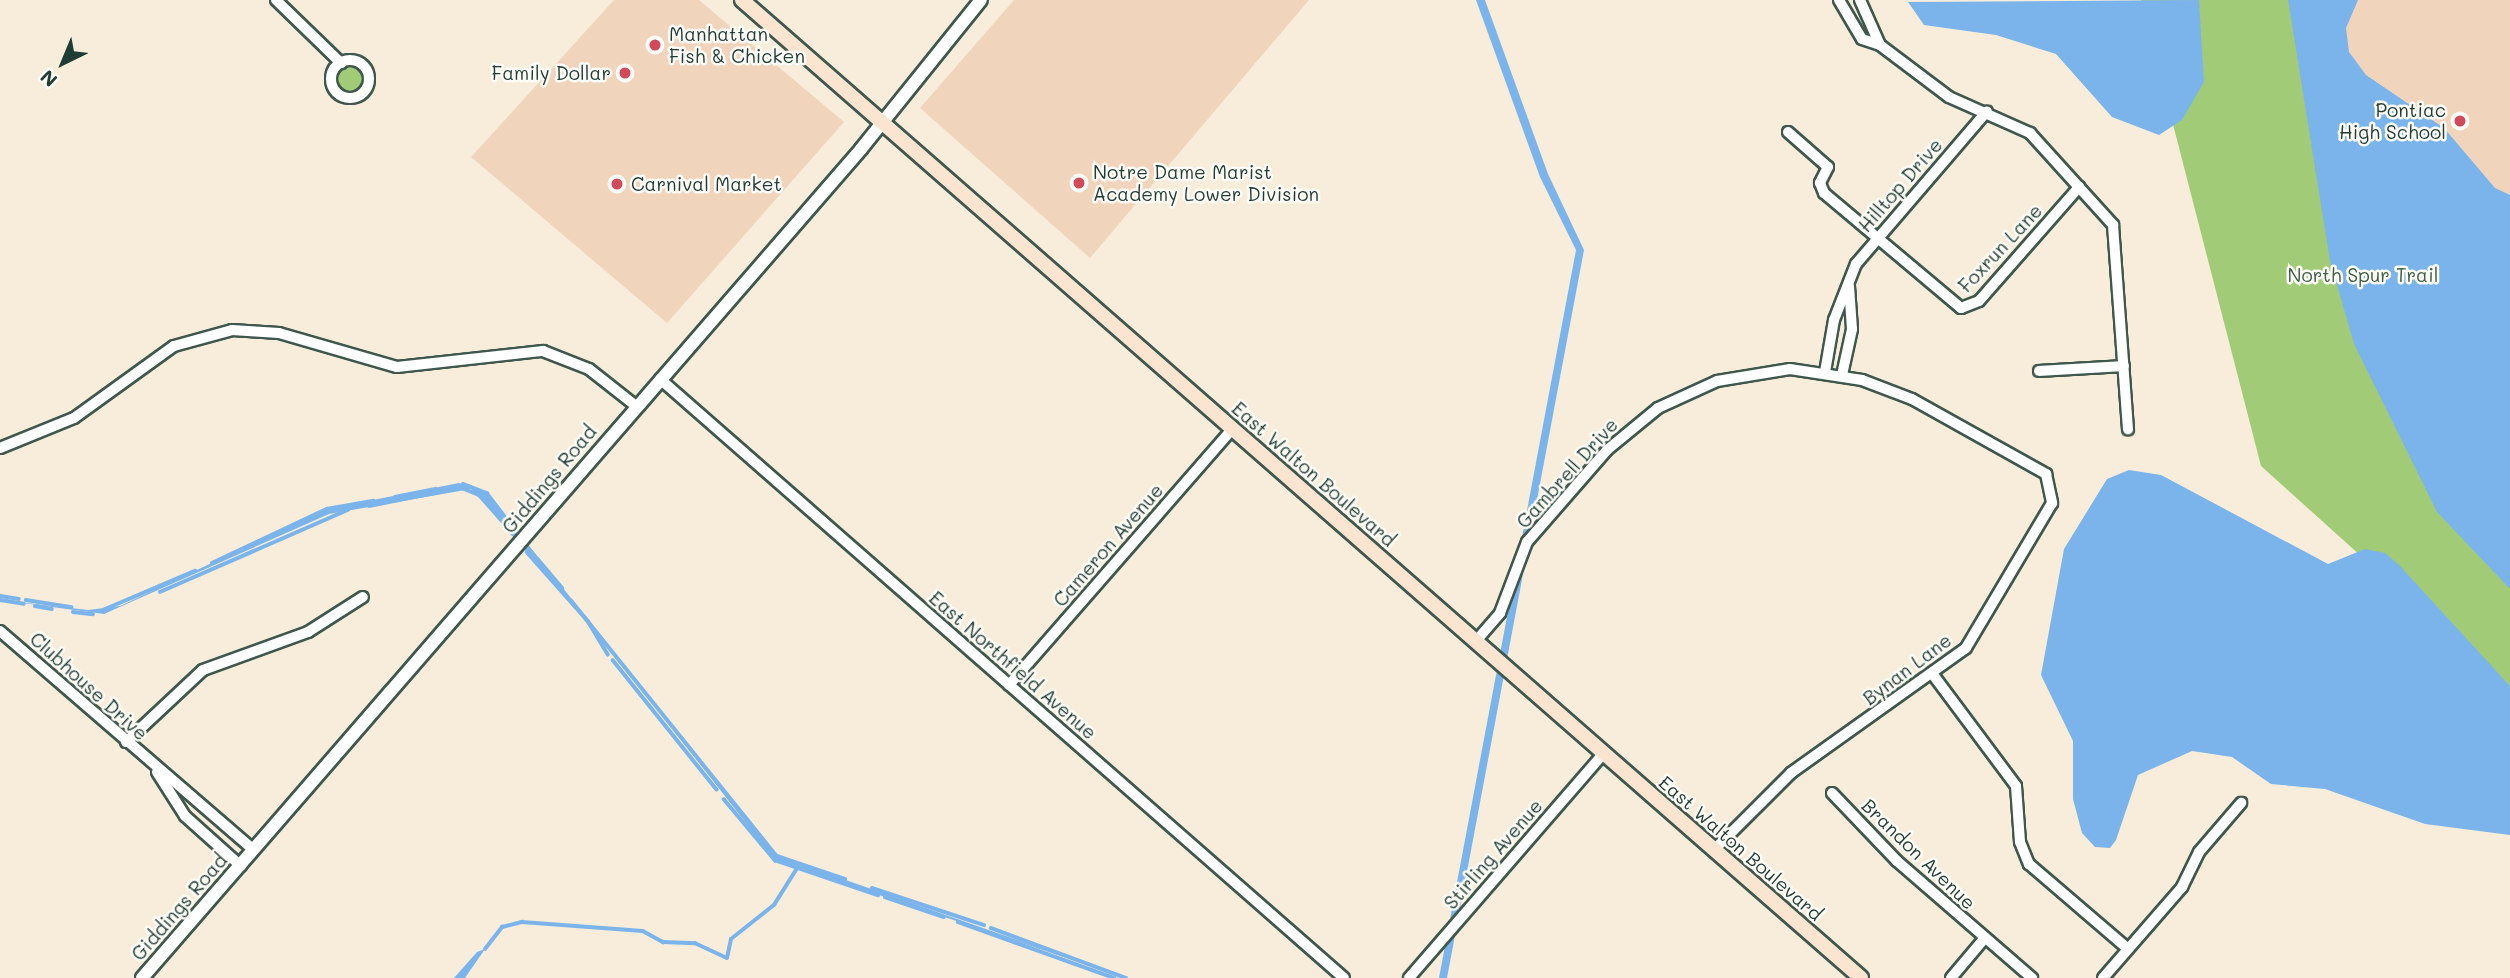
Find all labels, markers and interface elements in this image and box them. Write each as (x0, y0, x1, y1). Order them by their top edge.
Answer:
place label: Manhattan Fish & Chicken (669, 23, 805, 67)
north arrow (28, 28, 98, 98)
marker: Manhattan Fish & Chicken (647, 37, 663, 53)
place label: Family Dollar (492, 62, 611, 84)
text: N (35, 65, 62, 93)
marker: Family Dollar (617, 65, 633, 81)
place label: Pontiac High School (2339, 99, 2446, 143)
marker: Pontiac High School (2452, 113, 2468, 129)
street label: Hilltop Drive (1853, 134, 1947, 236)
place label: Notre Dame Marist Academy Lower Division (1093, 161, 1319, 205)
place label: Carnival Market (631, 173, 782, 195)
marker: Notre Dame Marist Academy Lower Division (1071, 175, 1087, 191)
marker: Carnival Market (609, 176, 625, 192)
street label: Foxrun Lane (1953, 199, 2047, 297)
park label: North Spur Trail (2288, 264, 2438, 286)
street label: East Walton Boulevard (1228, 397, 1400, 551)
street label: Gambrell Drive (1512, 413, 1622, 533)
street label: Giddings Road (497, 420, 601, 538)
street label: Cameron Avenue (1048, 479, 1168, 611)
street label: East Northfield Avenue (925, 586, 1101, 744)
street label: Clubhouse Drive (25, 627, 153, 745)
street label: Bynan Lane (1858, 628, 1956, 710)
street label: East Walton Boulevard (1655, 771, 1827, 925)
street label: Stirling Avenue (1439, 794, 1547, 914)
street label: Brandon Avenue (1857, 794, 1981, 914)
street label: Giddings Road (126, 849, 232, 965)

